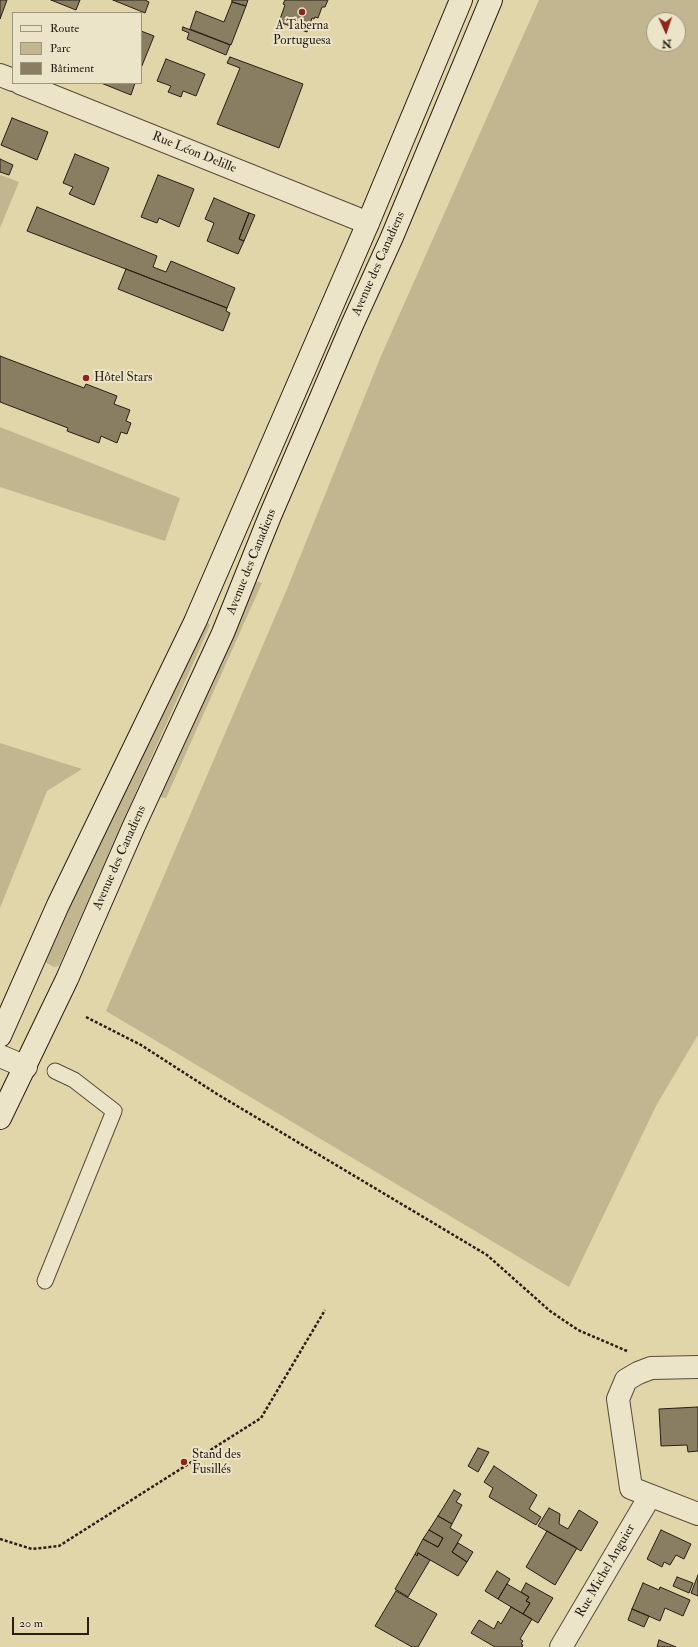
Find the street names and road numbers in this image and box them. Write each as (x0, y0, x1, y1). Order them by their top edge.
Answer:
street label: Rue Léon Delille (150, 129, 238, 177)
street label: Avenue des Canadiens (349, 209, 409, 319)
street label: Avenue des Canadiens (224, 507, 280, 617)
street label: Avenue des Canadiens (90, 803, 150, 913)
street label: Rue Michel Anguier (573, 1521, 639, 1621)

